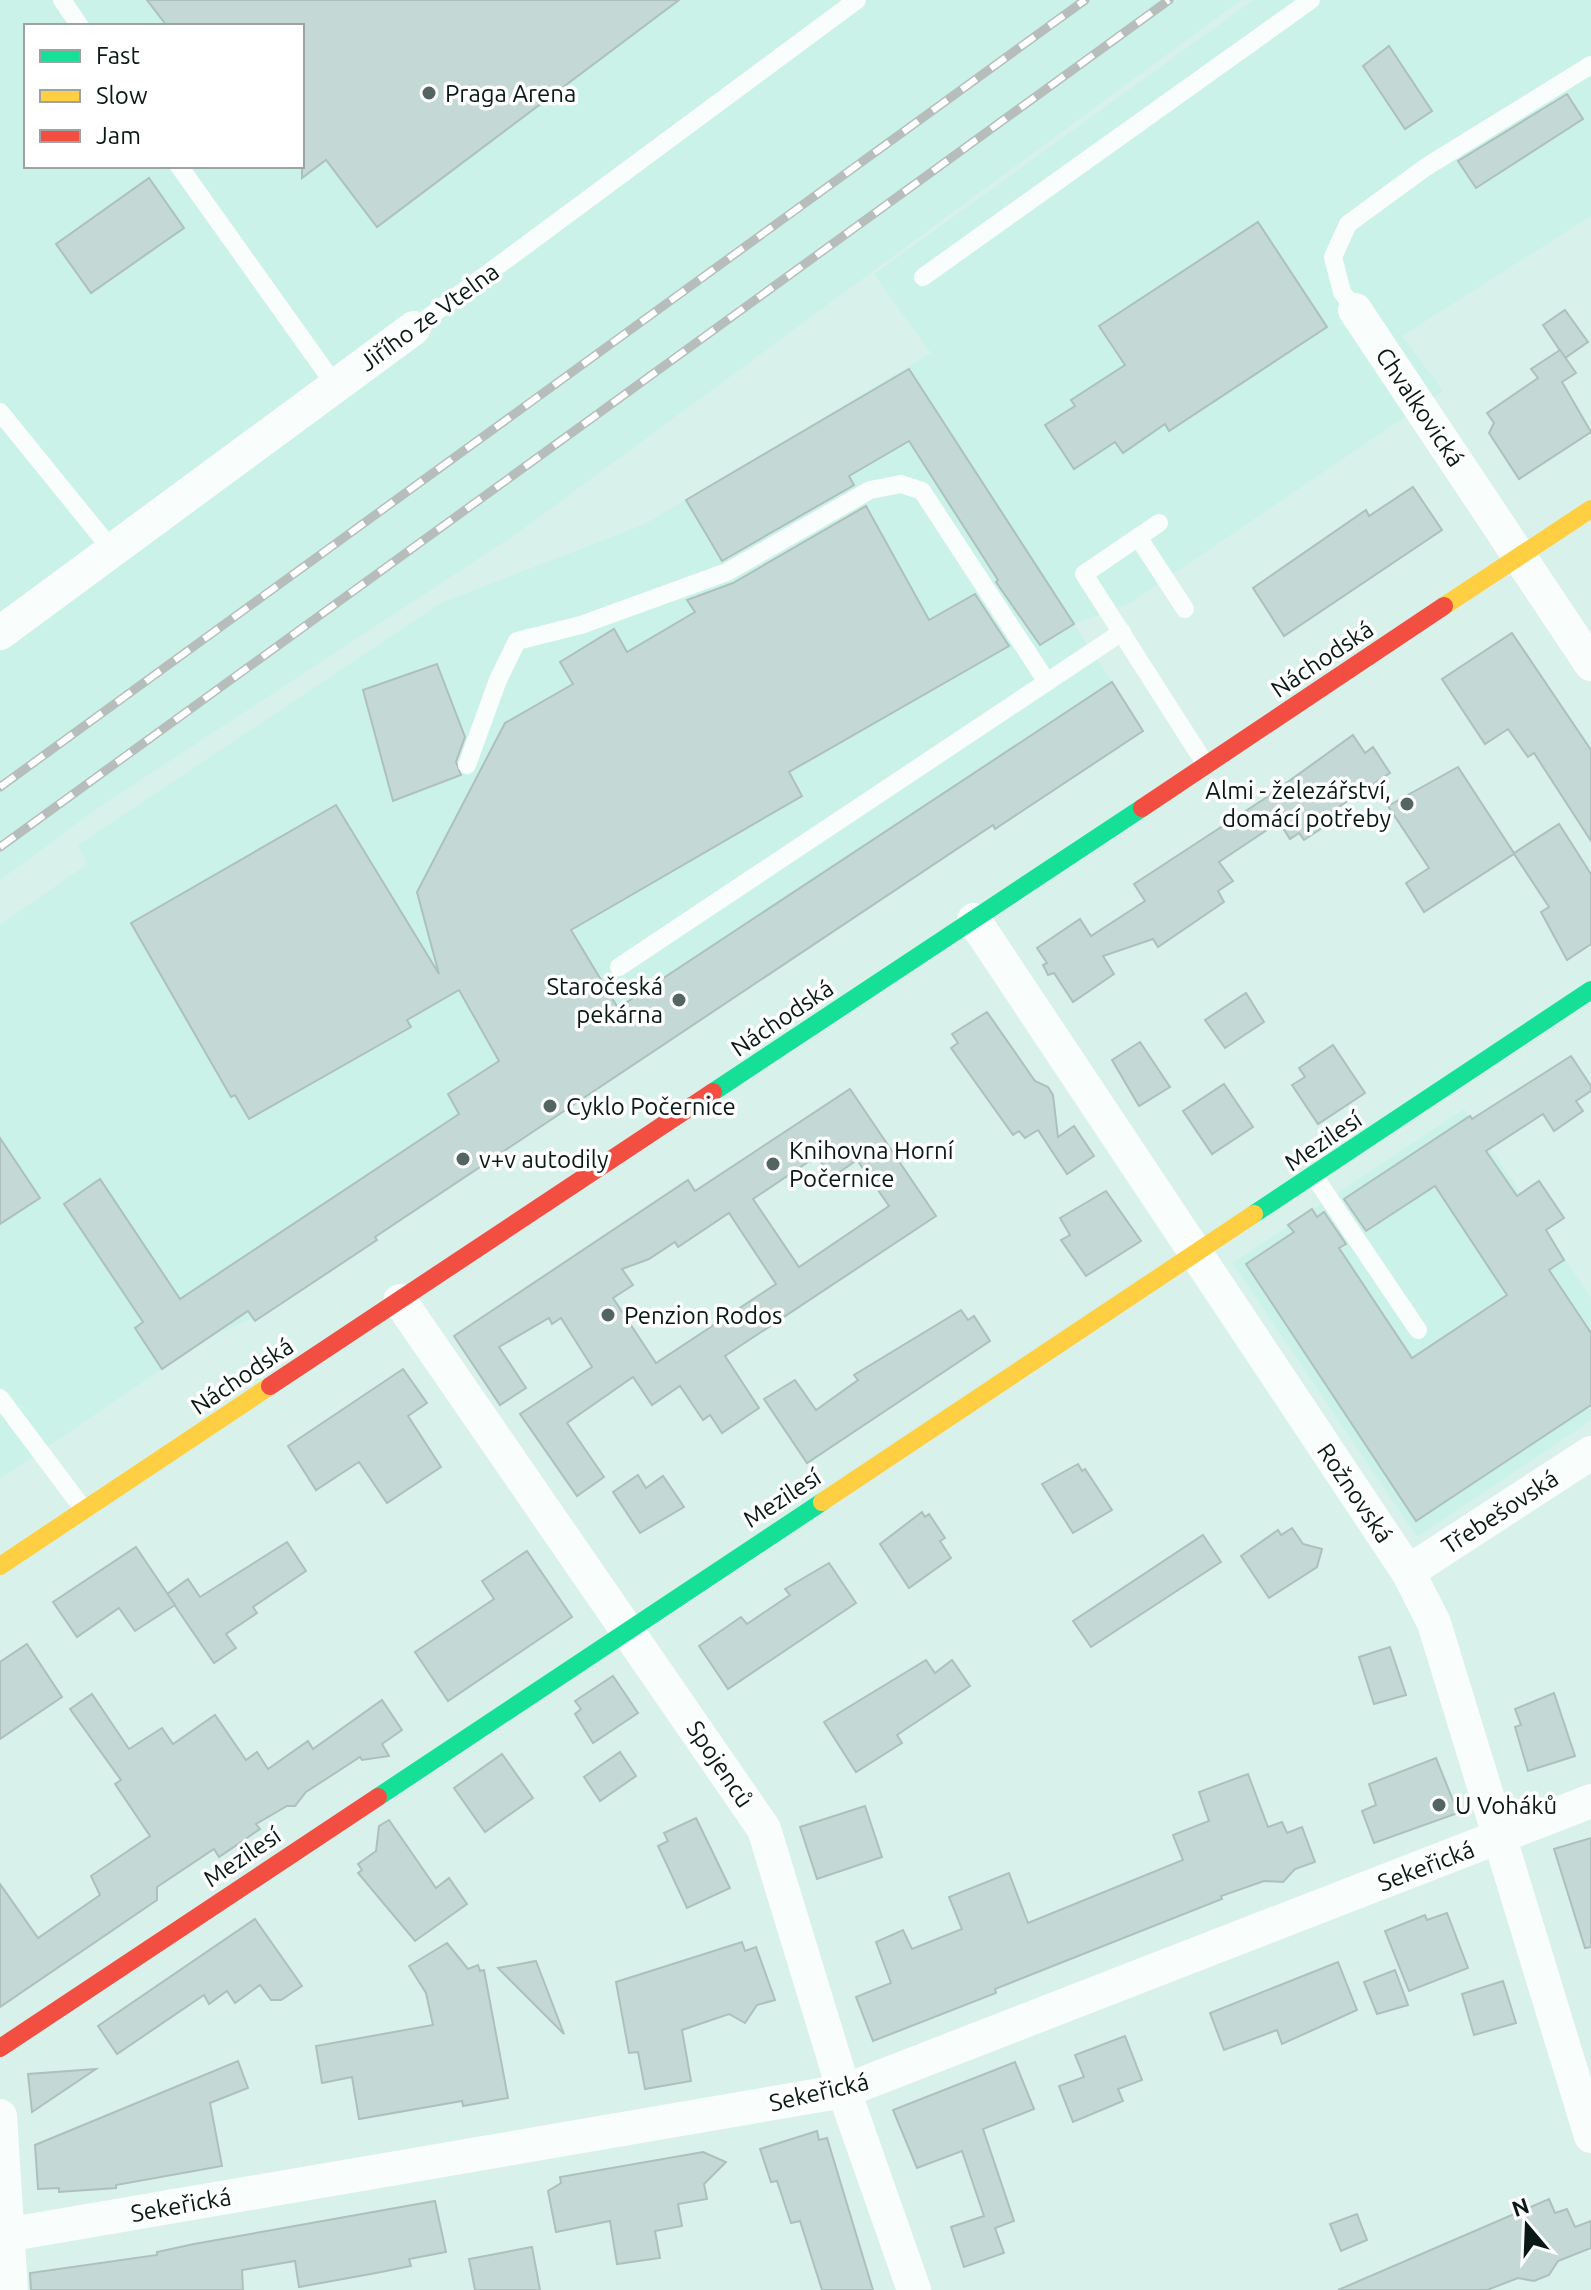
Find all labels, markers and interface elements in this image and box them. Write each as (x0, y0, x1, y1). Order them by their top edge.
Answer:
legend (24, 24, 304, 168)
text: Fast (96, 42, 140, 69)
place label: Praga Arena (445, 80, 576, 107)
text: Slow (96, 82, 148, 109)
marker: Praga Arena (420, 84, 438, 102)
text: Jam (96, 122, 141, 149)
street label: Jiřího ze Vtelna (354, 257, 504, 377)
street label: Chvalkovická (1370, 342, 1470, 472)
street label: Náchodská (1266, 615, 1378, 703)
place label: Almi - železářství, domácí potřeby (1205, 777, 1391, 832)
marker: Almi - železářství, domácí potřeby (1398, 795, 1416, 813)
place label: Staročeská pekárna (546, 973, 663, 1028)
street label: Náchodská (726, 974, 838, 1062)
marker: Staročeská pekárna (670, 991, 688, 1009)
place label: Cyklo Počernice (566, 1093, 736, 1120)
marker: Cyklo Počernice (541, 1097, 559, 1115)
street label: Mezilesí (1279, 1105, 1367, 1176)
place label: Knihovna Horní Počernice (789, 1137, 955, 1192)
place label: v+v autodily (479, 1146, 609, 1173)
marker: v+v autodily (454, 1150, 472, 1168)
marker: Knihovna Horní Počernice (764, 1155, 782, 1173)
place label: Penzion Rodos (624, 1302, 782, 1329)
marker: Penzion Rodos (599, 1306, 617, 1324)
street label: Náchodská (186, 1332, 298, 1420)
street label: Rožnovská (1312, 1438, 1398, 1548)
street label: Mezilesí (738, 1462, 827, 1533)
street label: Třebešovská (1437, 1464, 1563, 1560)
street label: Spojenců (681, 1716, 759, 1812)
place label: U Voháků (1455, 1792, 1557, 1819)
marker: U Voháků (1430, 1796, 1448, 1814)
street label: Mezilesí (198, 1821, 286, 1892)
street label: Sekeřická (1374, 1835, 1478, 1897)
street label: Sekeřická (767, 2067, 871, 2117)
street label: Sekeřická (129, 2183, 233, 2227)
north arrow (1487, 2186, 1567, 2266)
text: N (1508, 2192, 1532, 2221)

